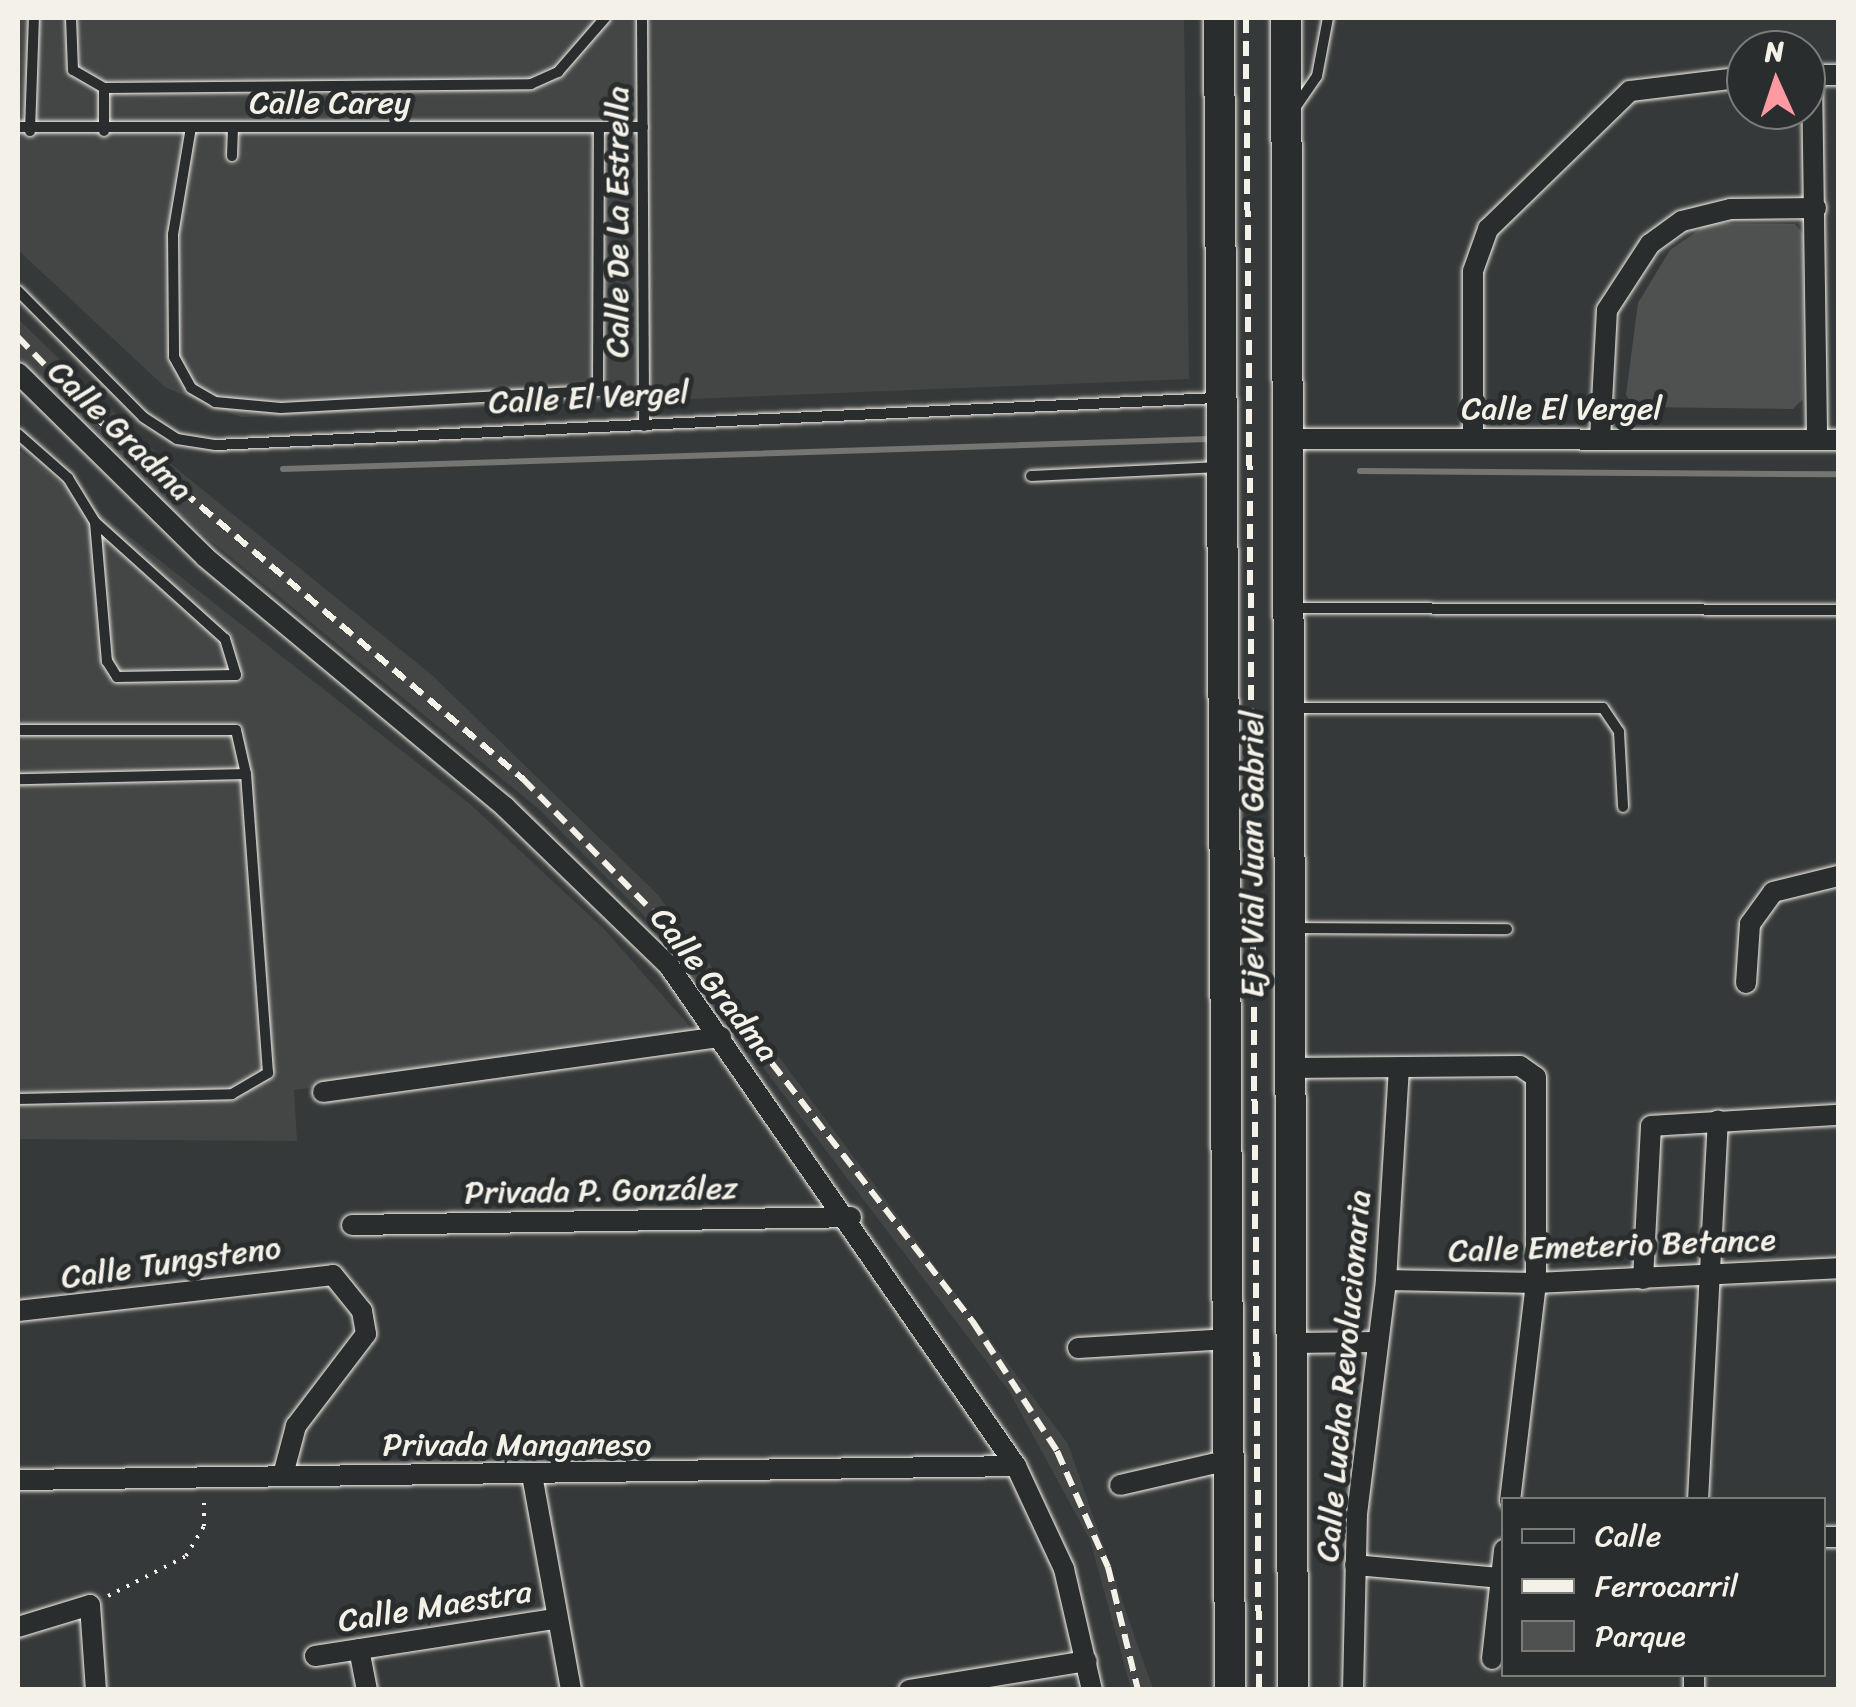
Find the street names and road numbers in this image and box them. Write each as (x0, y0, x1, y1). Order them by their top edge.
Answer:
street label: Calle Carey (249, 84, 411, 122)
street label: Calle De La Estrella (599, 86, 637, 358)
street label: Calle Gradma (40, 353, 200, 509)
street label: Calle El Vergel (487, 374, 691, 422)
street label: Calle El Vergel (1461, 390, 1663, 428)
street label: Eje Vial Juan Gabriel (1234, 710, 1272, 998)
street label: Calle Gradma (642, 900, 786, 1070)
street label: Privada P. González (464, 1169, 738, 1213)
street label: Calle Lucha Revolucionaria (1309, 1188, 1379, 1564)
street label: Calle Emeterio Betance (1446, 1221, 1778, 1271)
street label: Calle Tungsteno (59, 1229, 283, 1297)
street label: Privada Manganeso (383, 1426, 651, 1464)
street label: Calle Maestra (335, 1573, 535, 1641)

